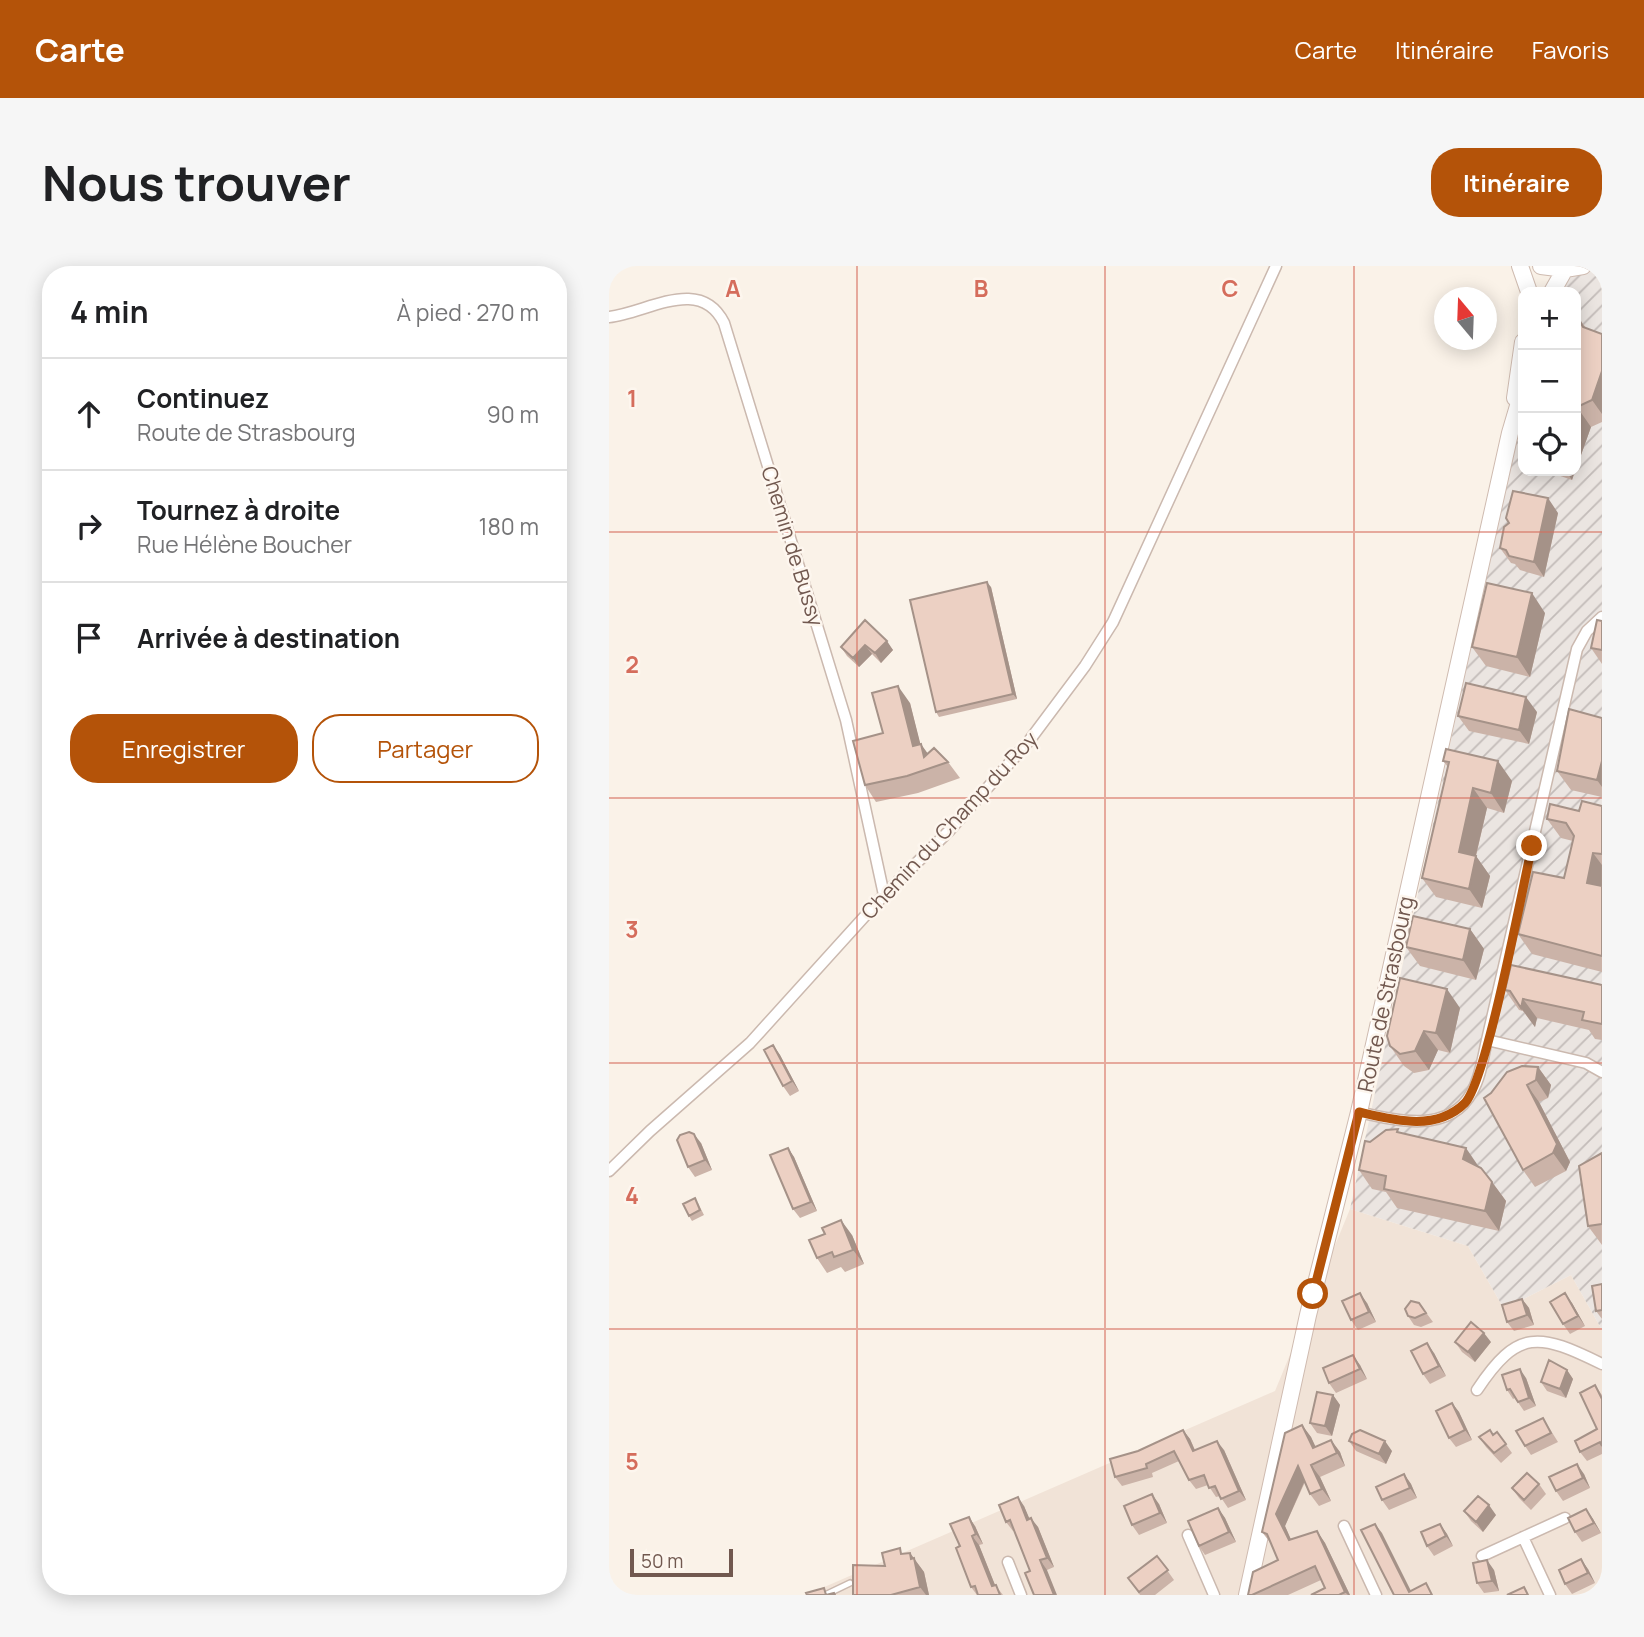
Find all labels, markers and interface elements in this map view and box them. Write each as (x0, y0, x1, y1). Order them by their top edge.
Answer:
text: Carte (35, 27, 125, 72)
text: Carte (1295, 33, 1357, 66)
text: Itinéraire (1395, 33, 1494, 66)
text: Favoris (1532, 33, 1609, 66)
button: Itinéraire (1431, 148, 1602, 217)
text: Nous trouver (42, 149, 351, 216)
text: A (725, 272, 741, 304)
text: B (974, 272, 988, 304)
text: C (1222, 272, 1239, 304)
north arrow (1434, 287, 1497, 350)
map controls (1518, 287, 1581, 476)
button: + (1518, 287, 1581, 350)
text: 4 min (70, 291, 148, 332)
text: À pied · 270 m (397, 296, 539, 328)
button: − (1518, 350, 1581, 413)
text: Continuez (137, 380, 269, 416)
text: 1 (627, 382, 637, 414)
icon: ahead (70, 395, 108, 433)
text: 90 m (487, 398, 539, 430)
button: locate (1518, 413, 1581, 476)
text: Route de Strasbourg (137, 416, 356, 448)
street label: Chemin de Bussy (755, 463, 831, 629)
text: Tournez à droite (137, 492, 340, 528)
icon: right (70, 507, 108, 545)
text: 180 m (479, 510, 539, 542)
text: Rue Hélène Boucher (137, 528, 352, 560)
icon: arrive (70, 619, 108, 657)
text: Arrivée à destination (137, 620, 400, 656)
text: 2 (625, 648, 639, 680)
button: Enregistrer (70, 714, 298, 783)
button: Partager (312, 714, 539, 783)
street label: Chemin du Champ du Roy (855, 725, 1043, 925)
route end (1516, 830, 1547, 861)
street label: Route de Strasbourg (1351, 893, 1419, 1095)
text: 3 (625, 913, 639, 945)
text: 4 (625, 1179, 639, 1211)
route start (1297, 1278, 1328, 1309)
text: 5 (625, 1445, 639, 1477)
scale bar (630, 1546, 733, 1578)
text: 50 m (641, 1548, 683, 1574)

